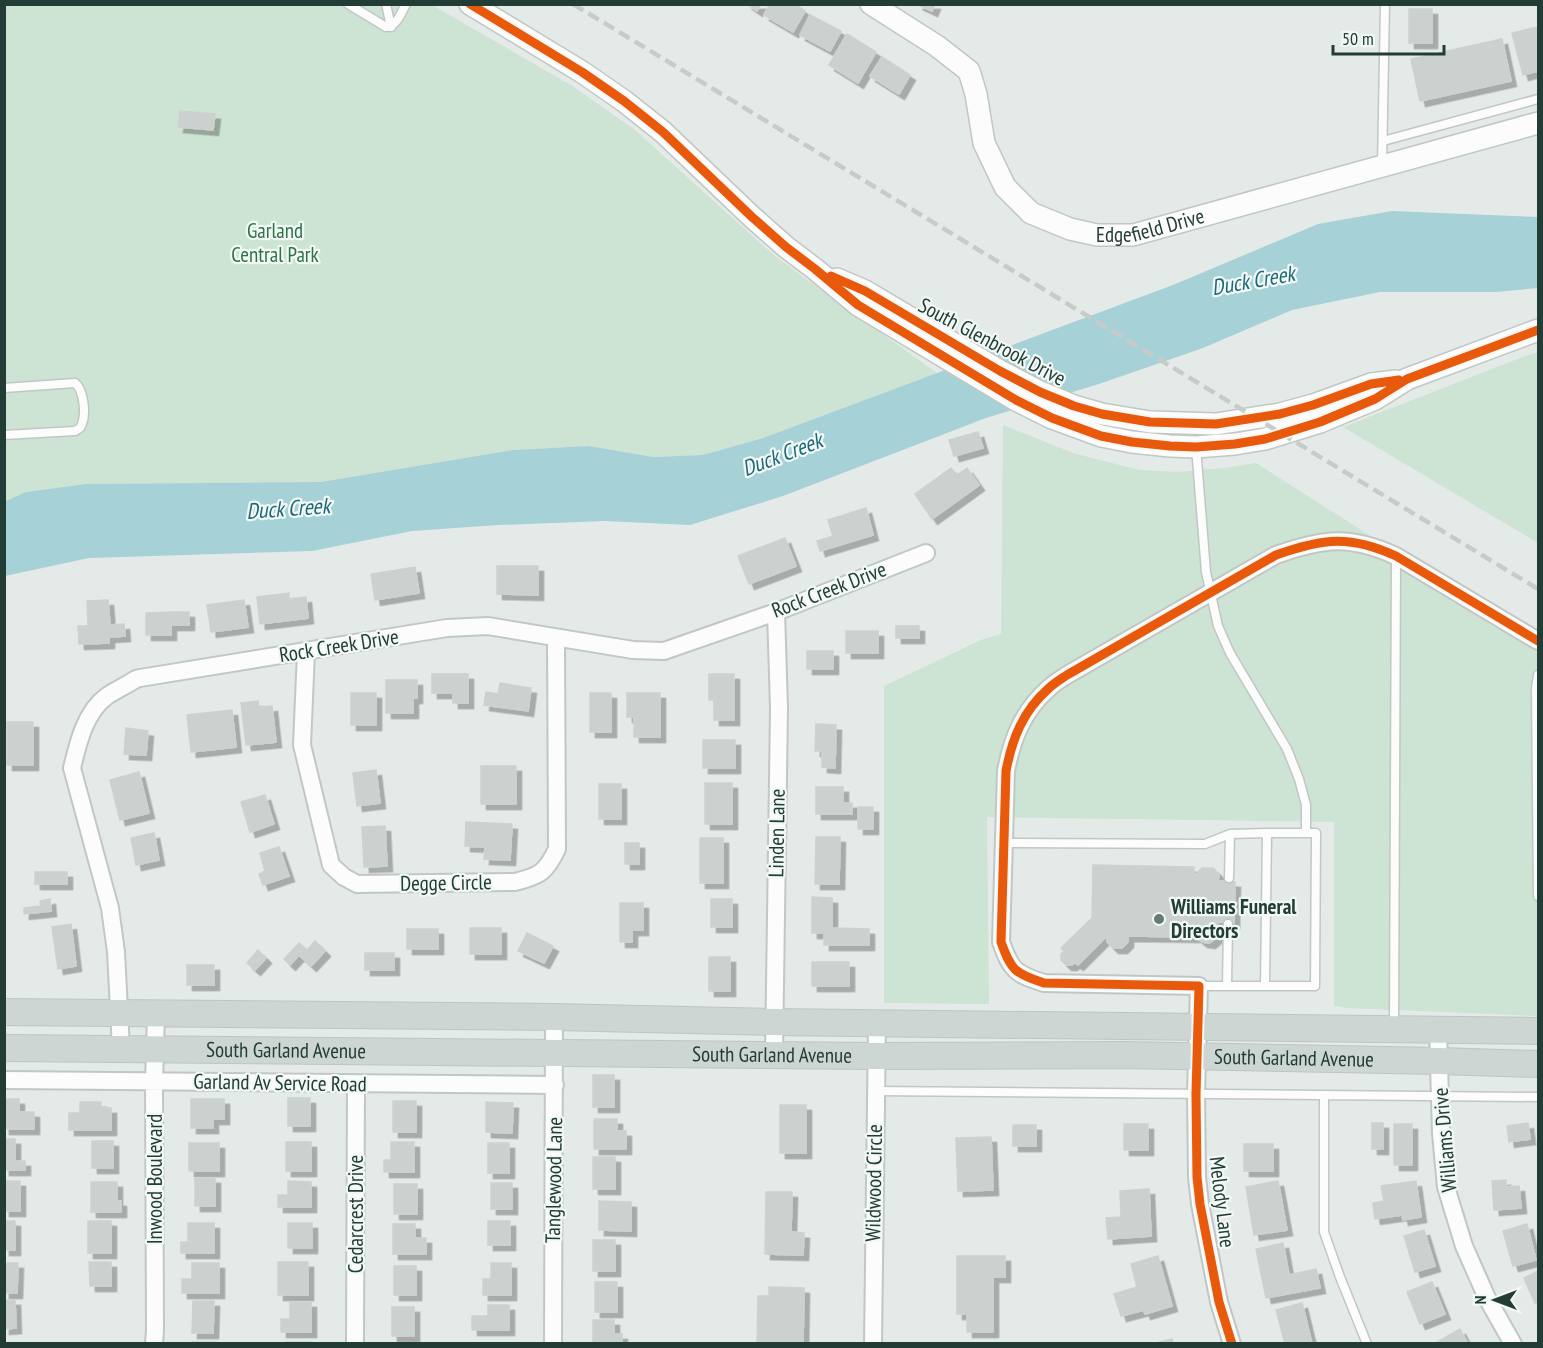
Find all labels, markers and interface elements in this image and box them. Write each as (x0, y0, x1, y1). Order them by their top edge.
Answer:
scale bar (1333, 18, 1444, 56)
text: 50 m (1342, 27, 1374, 50)
street label: Edgefield Drive (1096, 202, 1207, 248)
park label: Garland Central Park (231, 217, 319, 268)
water label: Duck Creek (1209, 258, 1299, 301)
street label: South Glenbrook Drive (914, 291, 1071, 392)
water label: Duck Creek (738, 425, 829, 482)
water label: Duck Creek (245, 491, 333, 525)
street label: Rock Creek Drive (768, 555, 890, 624)
street label: Rock Creek Drive (277, 623, 401, 668)
street label: Linden Lane (762, 788, 791, 878)
street label: Degge Circle (400, 868, 492, 897)
place label: Williams Funeral Directors (1170, 893, 1297, 944)
marker: Williams Funeral Directors (1152, 912, 1166, 926)
street label: South Garland Avenue (206, 1036, 366, 1064)
street label: South Garland Avenue (692, 1040, 852, 1069)
street label: South Garland Avenue (1214, 1043, 1374, 1073)
street label: Garland Av Service Road (193, 1067, 367, 1098)
street label: Williams Drive (1426, 1087, 1463, 1193)
street label: Inwood Boulevard (141, 1114, 168, 1244)
street label: Tanglewood Lane (539, 1117, 568, 1243)
street label: Wildwood Circle (859, 1124, 888, 1242)
street label: Cedarcrest Drive (342, 1155, 369, 1273)
street label: Melody Lane (1204, 1155, 1241, 1249)
north arrow (1465, 1270, 1525, 1330)
text: N (1470, 1296, 1490, 1304)

